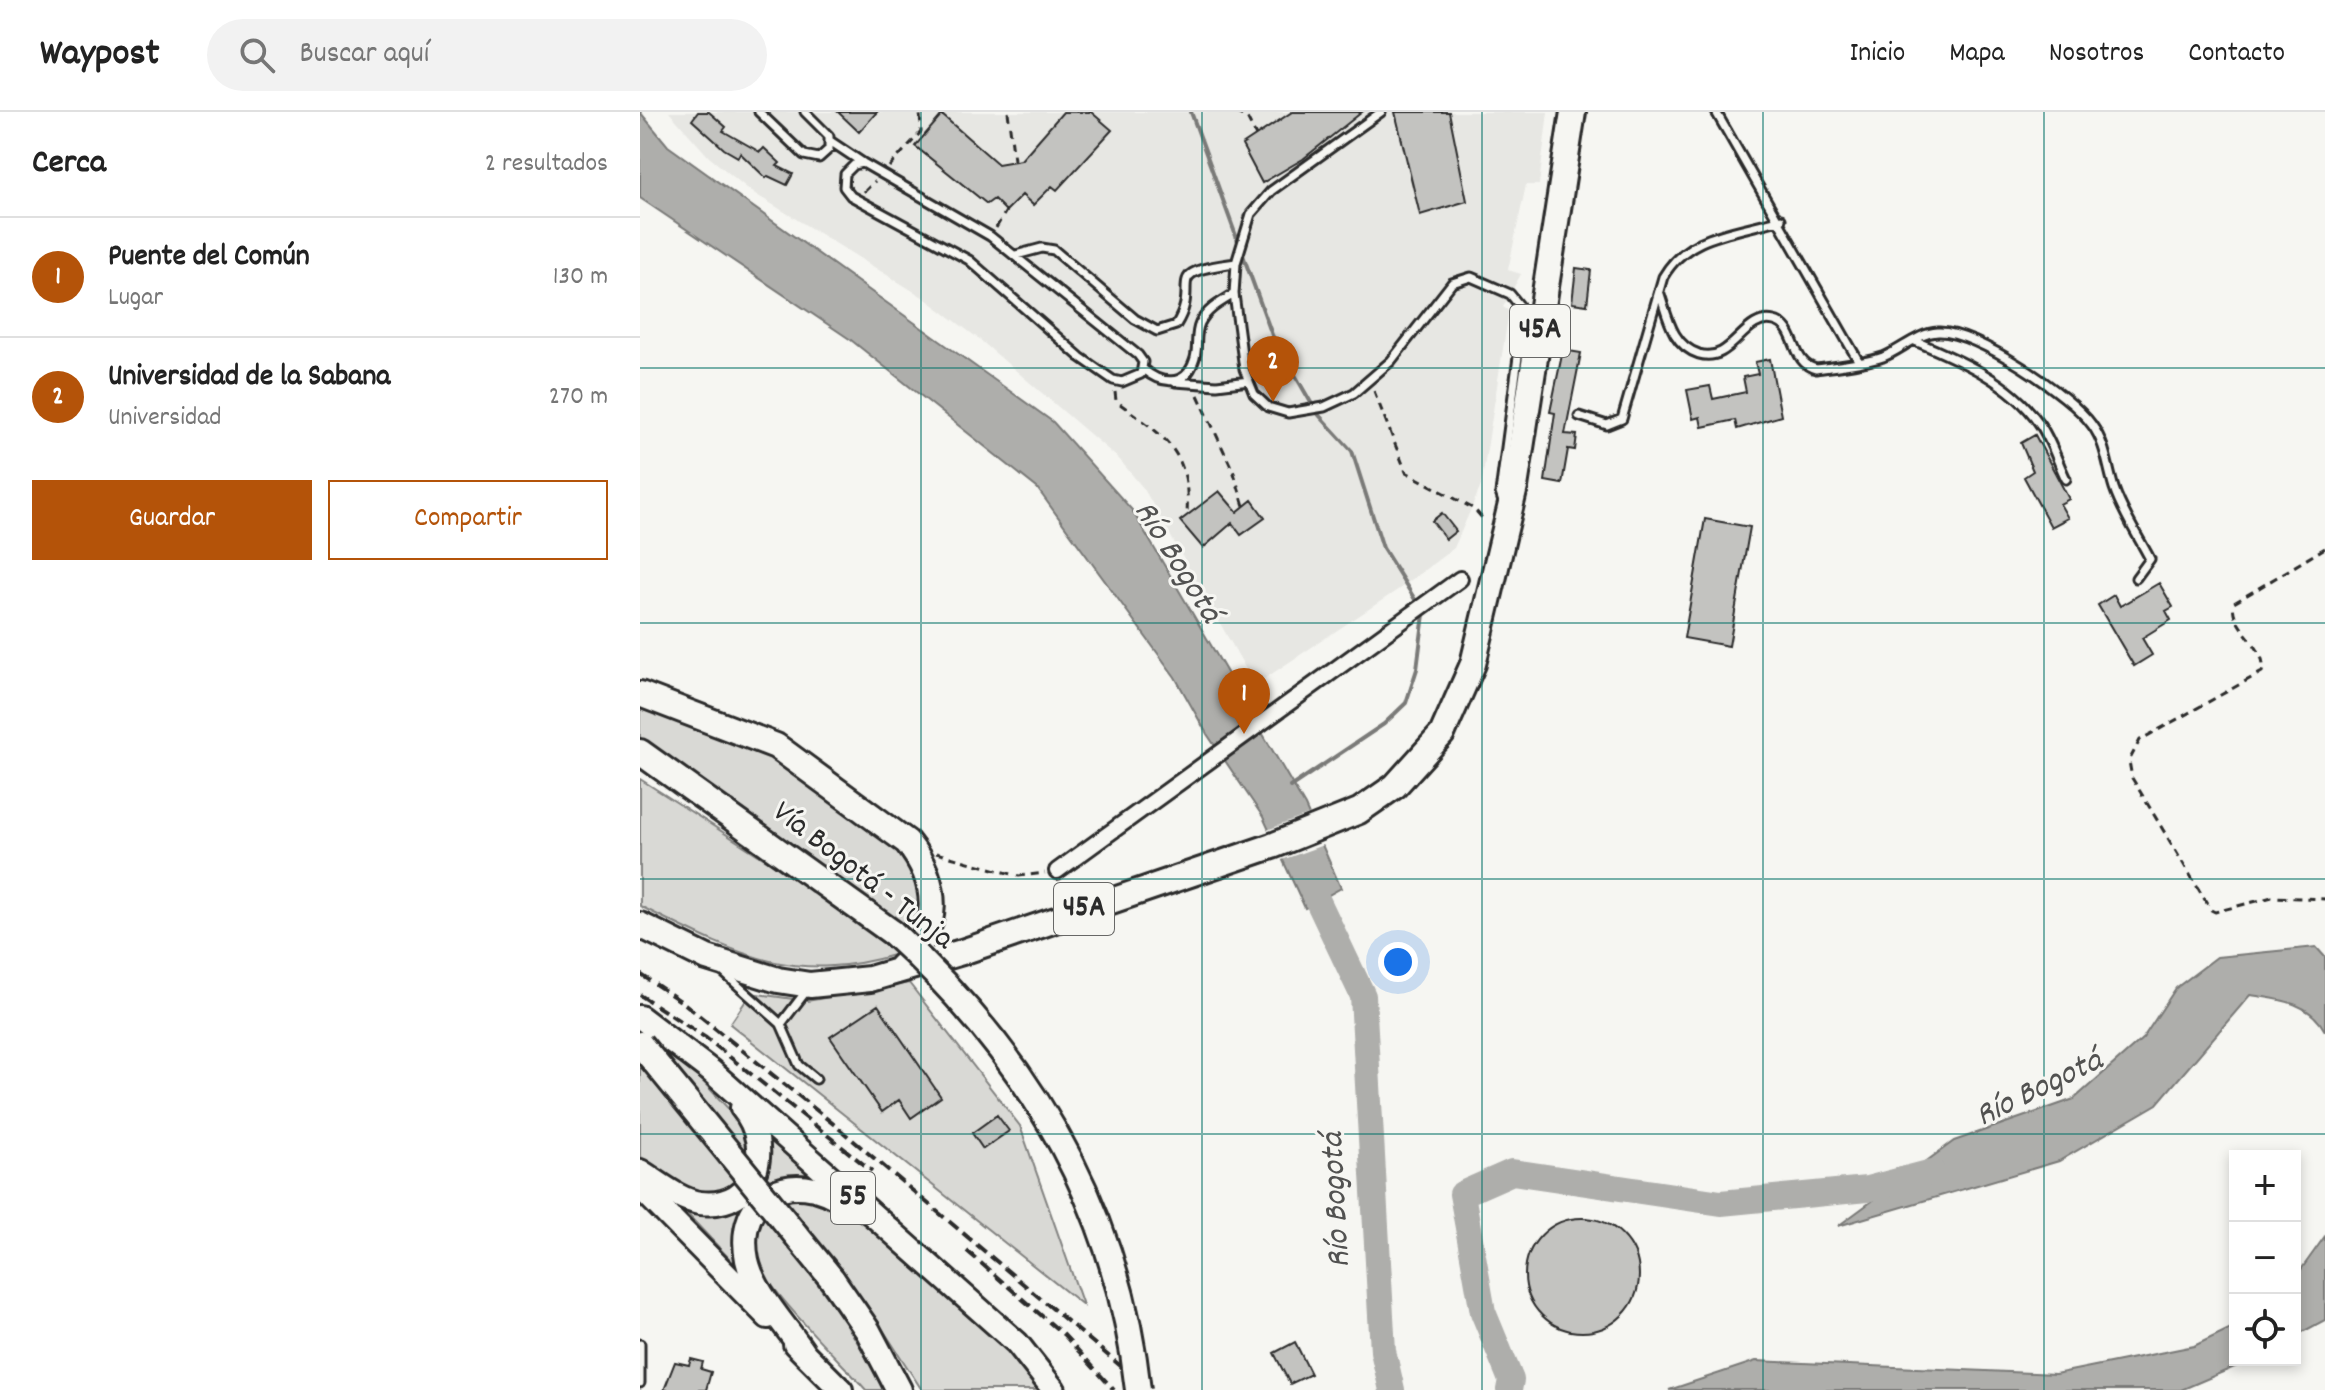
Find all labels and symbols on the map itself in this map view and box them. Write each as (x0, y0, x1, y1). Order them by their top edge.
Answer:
road number: 45A (1510, 305, 1570, 357)
pin: 2 (1247, 336, 1299, 402)
water label: Río Bogotá (1119, 492, 1235, 636)
pin: 1 (1218, 668, 1270, 734)
street label: Vía Bogotá - Tunja (761, 791, 963, 963)
road number: 45A (1054, 883, 1114, 935)
your location (1378, 942, 1418, 982)
water label: Río Bogotá (1968, 1037, 2115, 1142)
water label: Río Bogotá (1310, 1128, 1366, 1269)
road number: 55 (831, 1172, 875, 1224)

